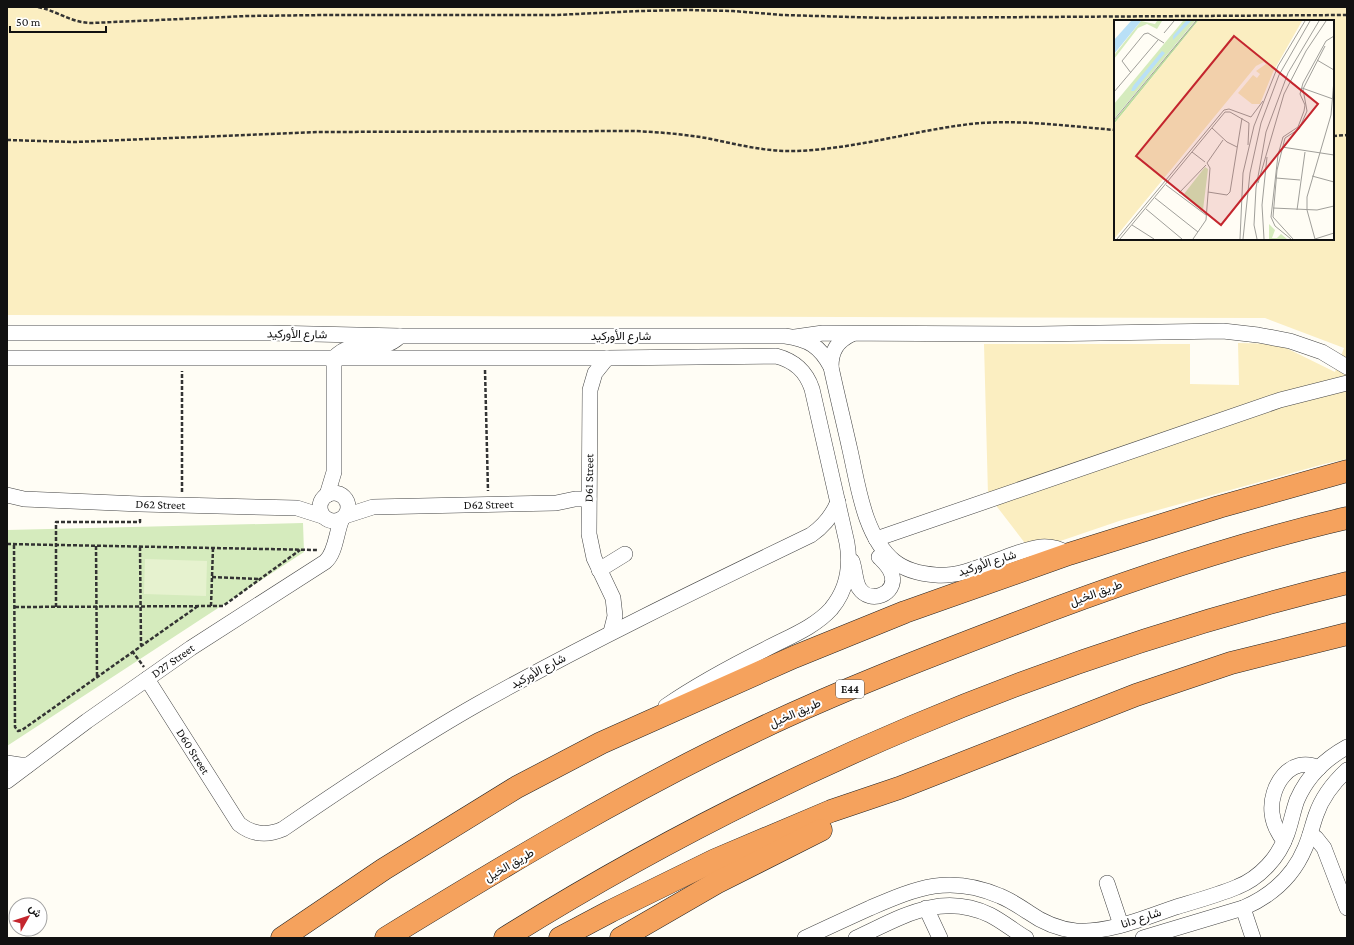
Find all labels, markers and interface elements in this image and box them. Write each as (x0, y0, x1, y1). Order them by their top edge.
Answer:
scale bar (10, 8, 106, 34)
text: 50 m (16, 15, 41, 29)
inset map (1114, 20, 1334, 240)
street label: شارع الأوركيد (267, 326, 327, 344)
street label: شارع الأوركيد (591, 329, 651, 345)
street label: D61 Street (582, 453, 596, 502)
street label: D62 Street (135, 497, 187, 512)
street label: D62 Street (463, 497, 515, 512)
street label: شارع الأوركيد (956, 547, 1018, 581)
street label: طريق الخيل (1068, 577, 1125, 610)
street label: D27 Street (149, 640, 198, 681)
street label: شارع الأوركيد (508, 651, 569, 693)
road number: E44 (836, 680, 864, 698)
street label: طريق الخيل (767, 695, 824, 731)
street label: D60 Street (173, 726, 213, 778)
street label: طريق الخيل (482, 845, 537, 886)
north arrow (8, 897, 48, 937)
text: ش (26, 902, 45, 920)
street label: شارع دانا (1119, 905, 1164, 933)

